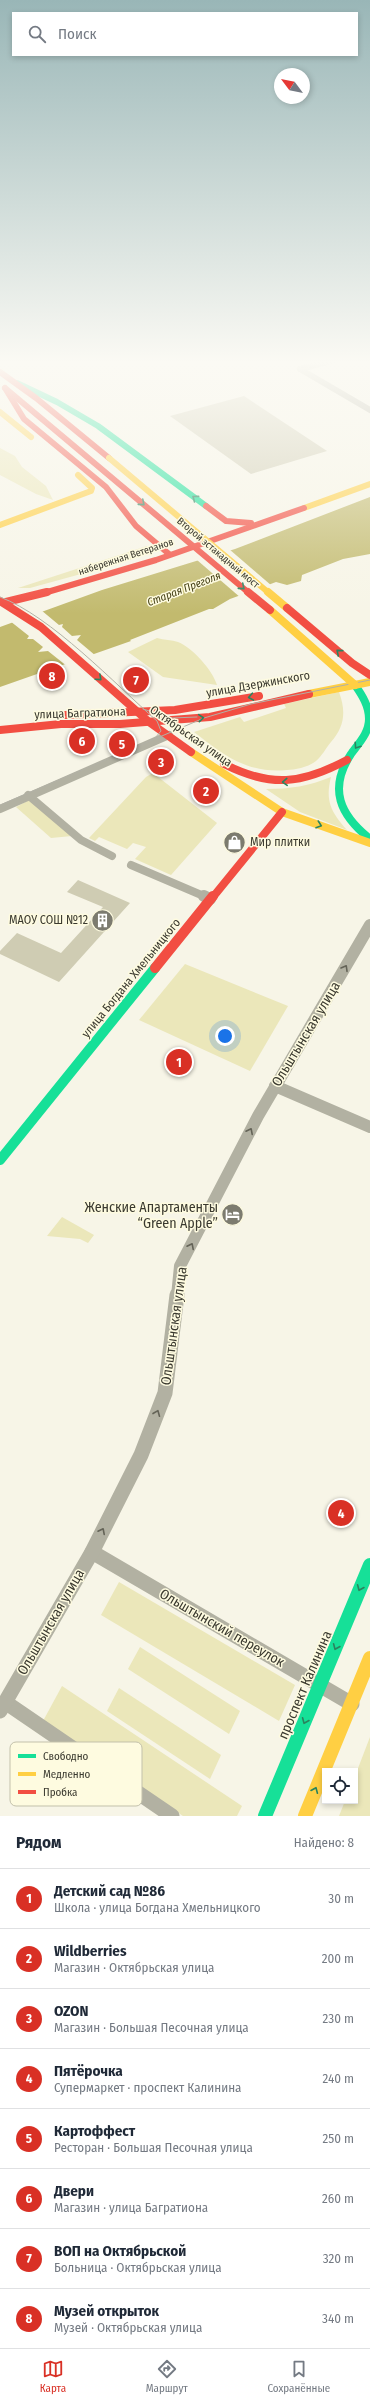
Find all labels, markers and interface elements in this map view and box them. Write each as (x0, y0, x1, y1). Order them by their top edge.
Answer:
search box (12, 12, 358, 56)
icon: search (26, 23, 48, 45)
text: Поиск (58, 25, 96, 43)
north arrow (274, 68, 310, 104)
one-way arrow (192, 496, 199, 503)
one-way arrow (137, 499, 145, 506)
street label: Второй эстакадный мост (174, 515, 262, 592)
street label: набережная Ветеранов (77, 536, 175, 578)
water label: Старая Преголя (145, 569, 223, 609)
one-way arrow (237, 582, 244, 589)
one-way arrow (336, 649, 343, 656)
pin: 8 (39, 661, 65, 691)
pin: 7 (123, 665, 149, 695)
street label: улица Дзержинского (205, 668, 311, 700)
one-way arrow (95, 674, 102, 681)
one-way arrow (248, 692, 254, 701)
street label: Октябрьская улица (147, 702, 235, 770)
street label: улица Багратиона (34, 704, 126, 722)
one-way arrow (197, 713, 204, 722)
pin: 6 (69, 726, 95, 756)
pin: 5 (109, 729, 135, 759)
one-way arrow (355, 742, 362, 749)
pin: 3 (148, 747, 174, 777)
pin: 2 (193, 776, 219, 806)
one-way arrow (282, 778, 288, 786)
one-way arrow (315, 820, 322, 829)
shop icon: Мир плитки (222, 829, 248, 855)
place label: Мир плитки (250, 835, 310, 849)
building icon: МАОУ СОШ №12 (90, 907, 116, 933)
place label: МАОУ СОШ №12 (9, 913, 88, 927)
street label: улица Богдана Хмельницкого (79, 916, 183, 1040)
one-way arrow (340, 965, 347, 973)
street label: Ольштынская улица (268, 978, 344, 1090)
your location (215, 1026, 235, 1046)
pin: 1 (166, 1047, 192, 1077)
one-way arrow (246, 1128, 253, 1135)
place label: Женские Апартаменты “Green Apple” (84, 1199, 218, 1232)
hotel icon: Женские Апартаменты “Green Apple” (220, 1202, 246, 1228)
one-way arrow (186, 1243, 193, 1251)
street label: Ольштынская улица (157, 1266, 191, 1386)
one-way arrow (153, 1410, 161, 1417)
pin: 4 (328, 1498, 354, 1528)
one-way arrow (98, 1528, 105, 1535)
street label: Ольштынская улица (14, 1566, 88, 1678)
street label: Ольштынский переулок (156, 1585, 288, 1671)
one-way arrow (357, 1585, 365, 1592)
street label: проспект Калинина (274, 1628, 336, 1742)
one-way arrow (333, 1643, 341, 1650)
one-way arrow (302, 1717, 310, 1725)
legend (10, 1742, 142, 1806)
text: Свободно (43, 1750, 88, 1763)
text: Медленно (43, 1768, 91, 1781)
map controls (322, 1768, 358, 1804)
button: locate (322, 1768, 358, 1804)
text: Пробка (43, 1786, 77, 1799)
one-way arrow (311, 1787, 319, 1794)
text: Рядом (16, 1832, 61, 1853)
text: Найдено: 8 (294, 1835, 354, 1850)
text: Детский сад №86 (54, 1882, 165, 1900)
text: 1 (26, 1891, 32, 1906)
text: 30 m (328, 1891, 354, 1906)
text: Школа · улица Богдана Хмельницкого (54, 1900, 261, 1915)
text: Wildberries (54, 1942, 126, 1960)
text: 2 (26, 1951, 32, 1966)
text: 200 m (322, 1951, 354, 1966)
text: Магазин · Октябрьская улица (54, 1960, 214, 1975)
text: OZON (54, 2002, 89, 2020)
text: 3 (26, 2011, 32, 2026)
text: 230 m (323, 2011, 354, 2026)
text: Магазин · Большая Песочная улица (54, 2020, 249, 2035)
text: Пятёрочка (54, 2062, 123, 2080)
text: 4 (26, 2071, 32, 2086)
text: 240 m (322, 2071, 354, 2086)
text: Супермаркет · проспект Калинина (54, 2080, 241, 2095)
text: Картоффест (54, 2122, 135, 2140)
text: 5 (26, 2131, 32, 2146)
text: 250 m (322, 2131, 354, 2146)
text: Ресторан · Большая Песочная улица (54, 2140, 253, 2155)
text: Двери (54, 2182, 94, 2200)
text: 6 (26, 2191, 32, 2206)
text: 260 m (322, 2191, 354, 2206)
text: Магазин · улица Багратиона (54, 2200, 208, 2215)
text: ВОП на Октябрьской (54, 2242, 186, 2260)
text: 7 (26, 2251, 32, 2266)
text: 320 m (323, 2251, 354, 2266)
text: Больница · Октябрьская улица (54, 2260, 222, 2275)
text: Музей открыток (54, 2302, 159, 2320)
text: 8 (26, 2311, 32, 2326)
text: 340 m (322, 2311, 354, 2326)
text: Музей · Октябрьская улица (54, 2320, 202, 2335)
tab: Карта (40, 2358, 66, 2395)
tab: Маршрут (146, 2358, 188, 2395)
tab: Сохранённые (267, 2358, 330, 2395)

